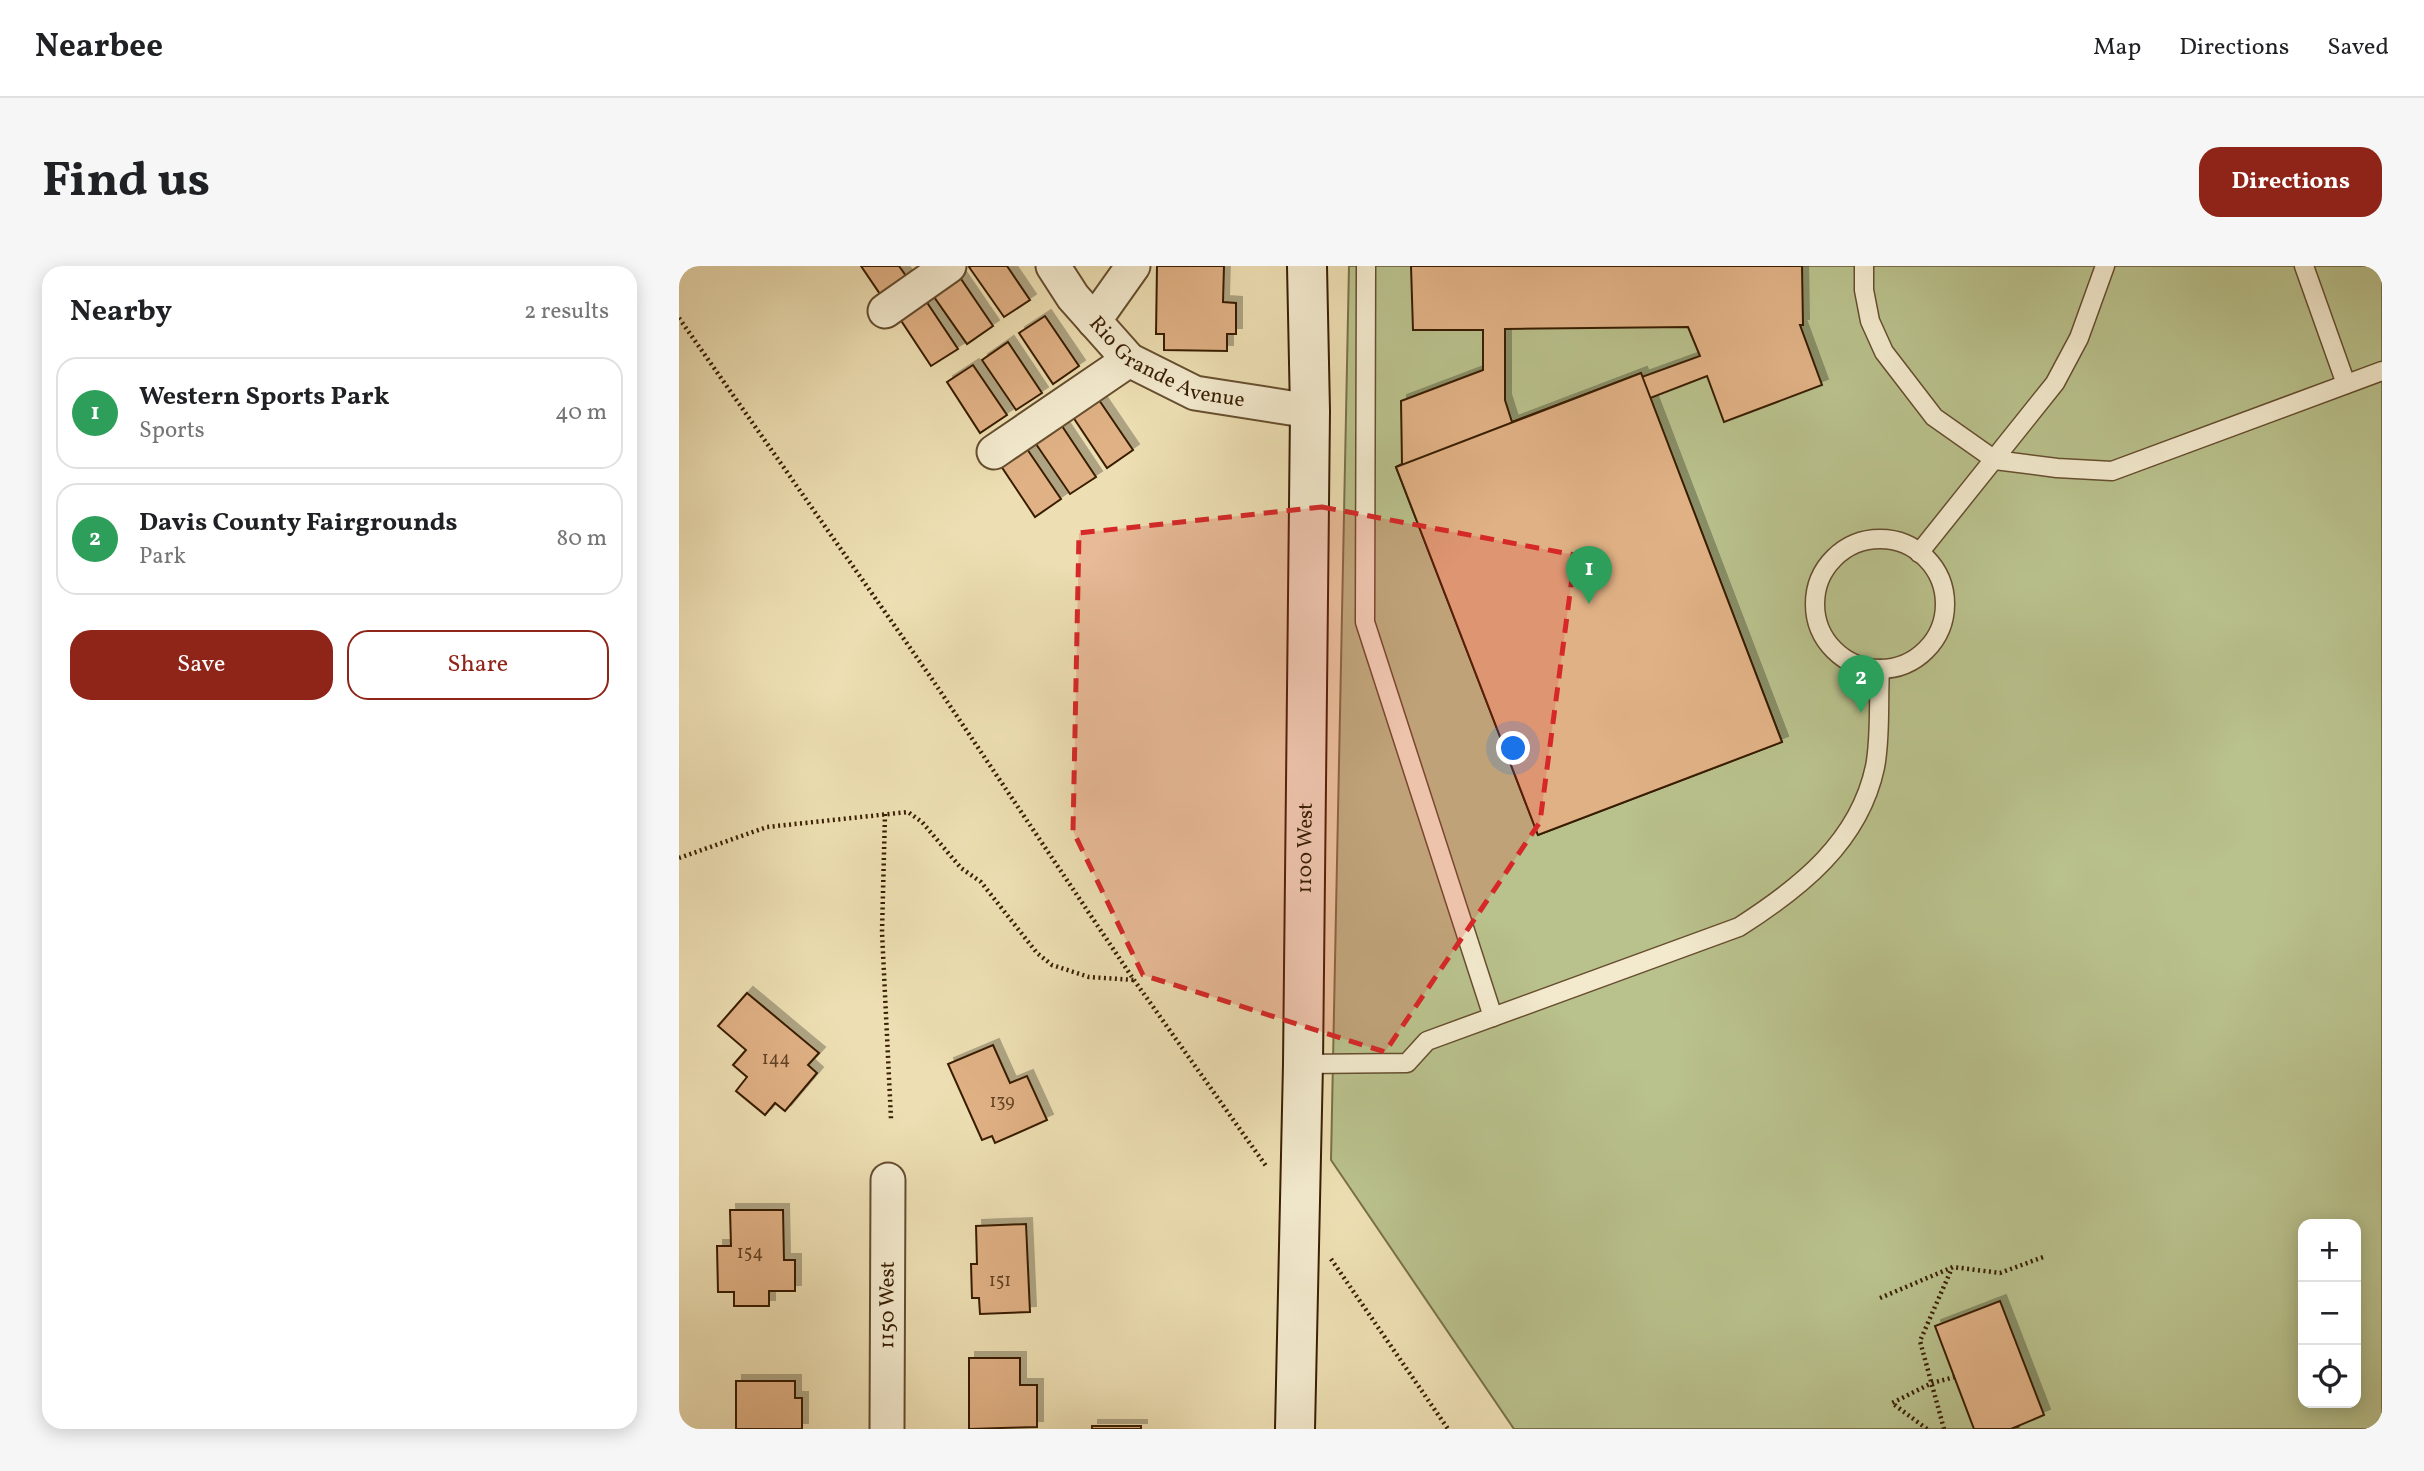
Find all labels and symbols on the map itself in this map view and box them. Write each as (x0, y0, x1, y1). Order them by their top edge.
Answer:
street label: Rio Grande Avenue (1082, 310, 1247, 415)
pin: 1 (1566, 546, 1612, 604)
pin: 2 (1838, 655, 1884, 713)
your location (1496, 731, 1530, 765)
street label: 1100 West (1290, 802, 1320, 894)
house number: 144 (762, 1047, 790, 1072)
house number: 139 (989, 1090, 1015, 1115)
house number: 154 (737, 1241, 763, 1266)
street label: 1150 West (873, 1261, 902, 1349)
house number: 151 (989, 1269, 1011, 1294)

